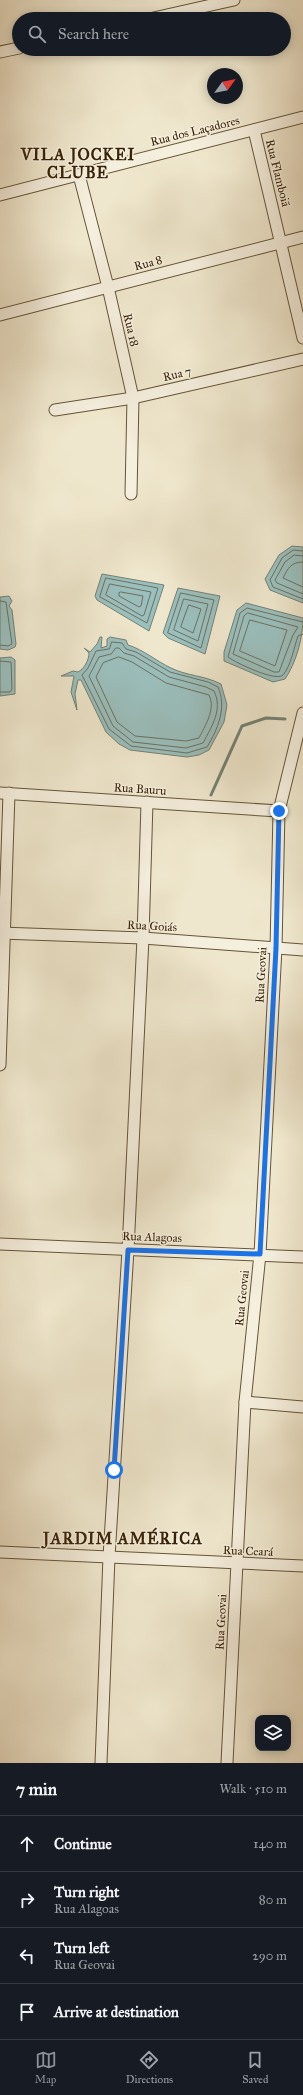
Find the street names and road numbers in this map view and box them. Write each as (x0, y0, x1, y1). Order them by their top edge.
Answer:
street label: Rua dos Laçadores (149, 113, 241, 149)
street label: Rua Flamboiã (263, 138, 293, 209)
street label: Rua 8 (132, 253, 164, 273)
street label: Rua 18 (120, 312, 142, 348)
street label: Rua 7 (161, 364, 193, 384)
street label: Rua Bauru (113, 780, 167, 798)
street label: Rua Goiás (127, 918, 177, 934)
street label: Rua Geovai (253, 946, 269, 1003)
street label: Rua Alagoas (122, 1229, 182, 1246)
street label: Rua Geovai (232, 1269, 252, 1327)
street label: Rua Ceará (223, 1543, 274, 1559)
street label: Rua Geovai (213, 1593, 229, 1650)

